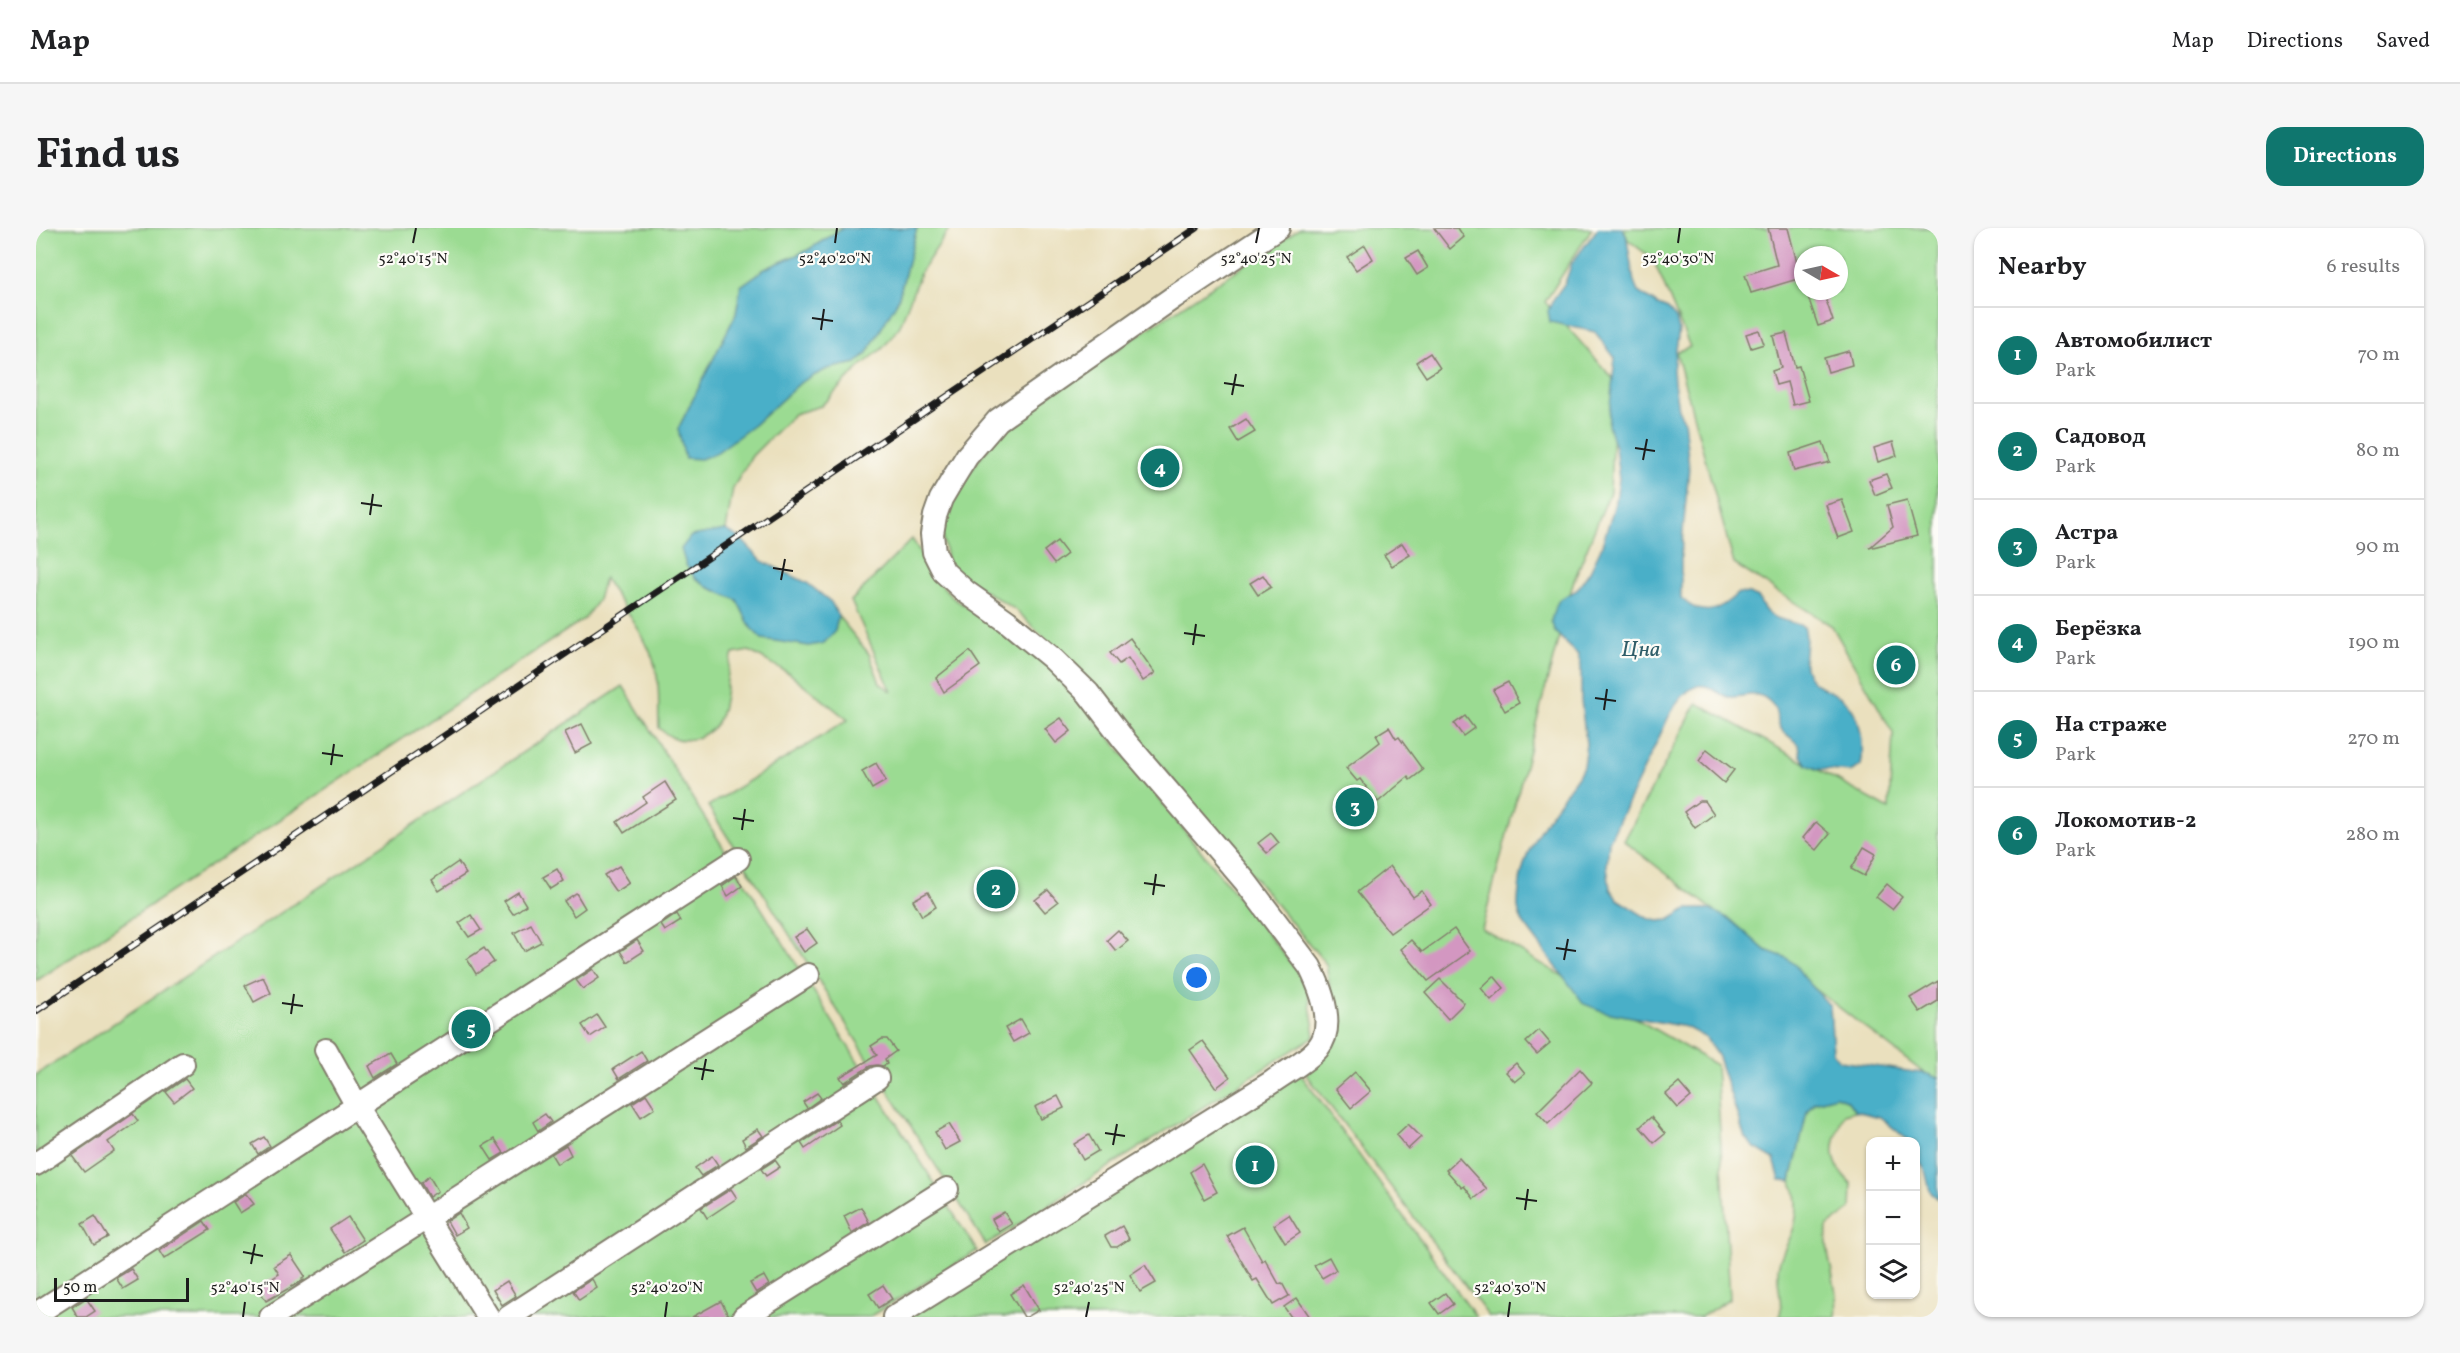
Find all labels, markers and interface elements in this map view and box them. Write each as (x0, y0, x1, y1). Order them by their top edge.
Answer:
text: Map (30, 22, 90, 61)
text: Map (2172, 27, 2214, 56)
text: Directions (2247, 27, 2343, 56)
text: Saved (2376, 27, 2430, 56)
text: Find us (36, 127, 180, 186)
button: Directions (2266, 127, 2424, 186)
north arrow (1794, 246, 1848, 300)
text: 52°40'15"N (378, 249, 448, 270)
text: 52°40'20"N (799, 249, 871, 270)
text: 52°40'25"N (1220, 249, 1292, 270)
text: 52°40'30"N (1642, 249, 1714, 270)
text: Nearby (1998, 249, 2087, 285)
text: 6 results (2327, 253, 2400, 281)
text: Автомобилист (2055, 326, 2212, 357)
text: 1 (2013, 341, 2022, 369)
text: 70 m (2357, 341, 2400, 369)
text: Park (2055, 357, 2096, 385)
text: Садовод (2055, 422, 2146, 453)
text: 2 (2012, 437, 2023, 465)
text: 80 m (2356, 437, 2400, 465)
pin: 4 (1140, 446, 1180, 490)
text: Park (2055, 453, 2096, 481)
text: Астра (2055, 518, 2118, 549)
text: 3 (2012, 533, 2023, 561)
text: 90 m (2356, 533, 2400, 561)
text: Park (2055, 549, 2096, 577)
text: Берёзка (2055, 614, 2142, 645)
text: 4 (2011, 629, 2024, 657)
text: 190 m (2348, 629, 2400, 657)
water label: Цна (1622, 635, 1660, 666)
pin: 6 (1876, 642, 1916, 688)
text: Park (2055, 645, 2096, 673)
text: На страже (2055, 710, 2167, 741)
text: 5 (2013, 725, 2022, 753)
text: 270 m (2347, 725, 2400, 753)
text: Park (2055, 741, 2096, 769)
pin: 3 (1336, 784, 1374, 830)
text: Локомотив-2 (2055, 806, 2197, 837)
text: 6 (2012, 821, 2023, 849)
text: 280 m (2345, 821, 2400, 849)
text: Park (2055, 837, 2096, 865)
pin: 2 (976, 866, 1016, 912)
your location (1182, 963, 1211, 992)
pin: 5 (452, 1006, 490, 1052)
map controls (1866, 1137, 1920, 1299)
button: + (1866, 1137, 1920, 1191)
pin: 1 (1236, 1142, 1274, 1188)
button: − (1866, 1191, 1920, 1245)
button: layers (1866, 1245, 1920, 1299)
scale bar (54, 1275, 189, 1302)
text: 50 m (63, 1277, 97, 1299)
text: 52°40'15"N (210, 1278, 280, 1299)
text: 52°40'20"N (631, 1278, 703, 1299)
text: 52°40'25"N (1053, 1278, 1125, 1299)
text: 52°40'30"N (1474, 1278, 1546, 1299)

